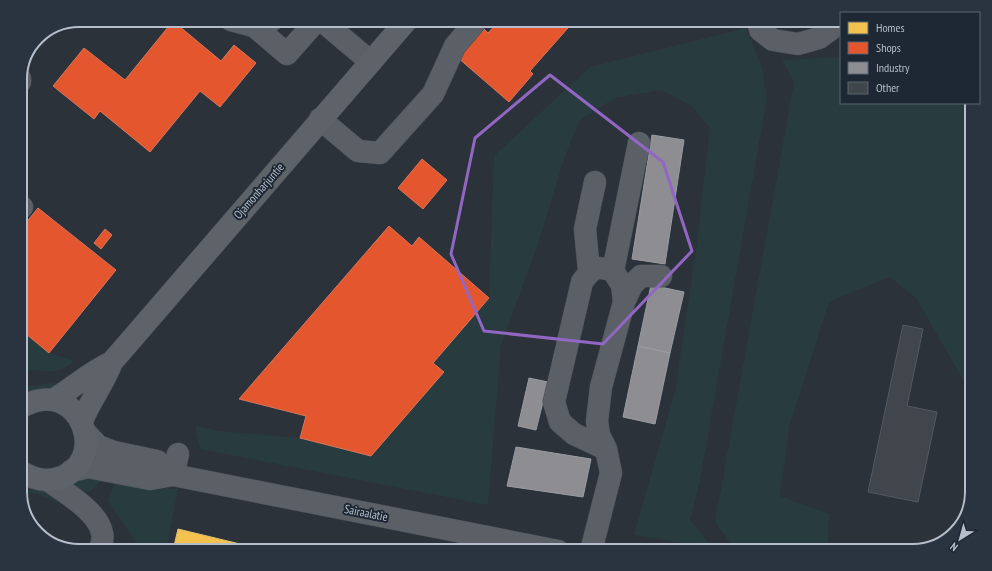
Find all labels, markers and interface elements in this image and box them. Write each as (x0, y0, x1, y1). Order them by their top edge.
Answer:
legend (840, 12, 980, 104)
text: Homes (876, 20, 904, 35)
text: Shops (876, 40, 901, 55)
text: Industry (876, 60, 910, 75)
text: Other (876, 80, 900, 95)
street label: Ojamonharjuntie (230, 159, 287, 222)
street label: Sairaalatie (343, 501, 389, 524)
north arrow (940, 519, 980, 559)
text: N (947, 540, 961, 554)

